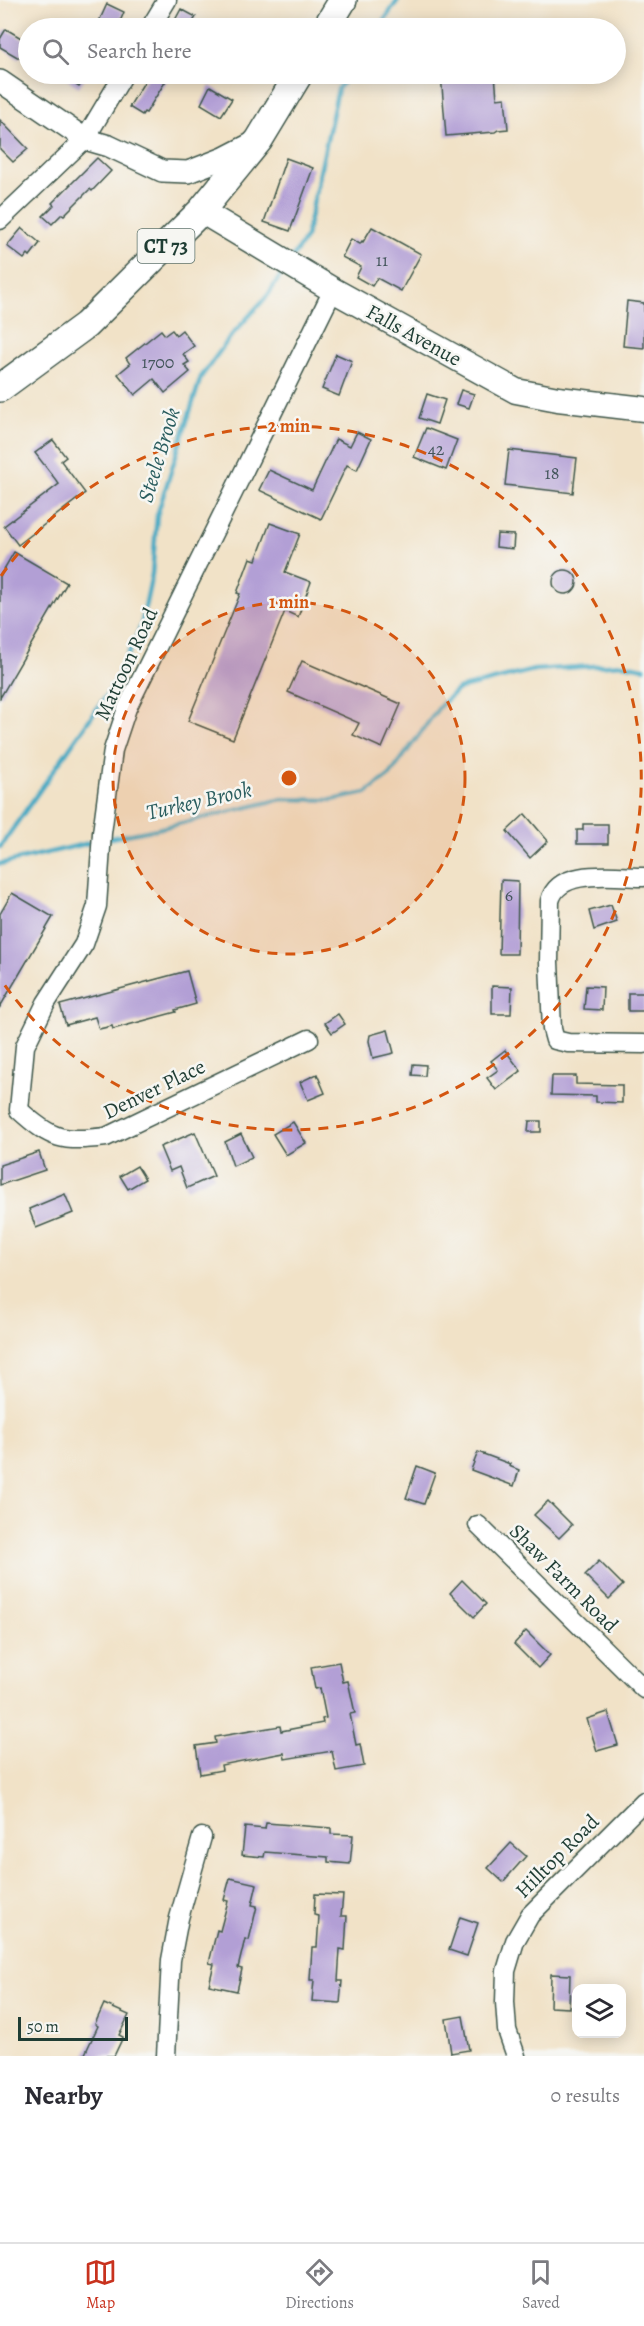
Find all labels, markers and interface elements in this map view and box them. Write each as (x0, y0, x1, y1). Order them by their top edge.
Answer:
search box (18, 18, 626, 84)
icon: search (39, 35, 72, 68)
text: Search here (87, 36, 192, 66)
road number: CT 73 (138, 229, 195, 263)
house number: 11 (376, 248, 388, 272)
street label: Falls Avenue (361, 297, 467, 373)
house number: 1700 (142, 350, 174, 374)
water label: Steele Brook (130, 404, 188, 506)
text: 2 min (268, 414, 310, 438)
house number: 42 (428, 437, 445, 461)
house number: 18 (545, 461, 559, 485)
text: 1 min (269, 590, 309, 614)
street label: Mattoon Road (88, 602, 165, 725)
centre of rings (279, 768, 299, 788)
water label: Turkey Brook (143, 774, 255, 828)
house number: 6 (505, 883, 513, 907)
street label: Denver Place (98, 1052, 210, 1126)
street label: Shaw Farm Road (503, 1517, 625, 1639)
street label: Hilltop Road (509, 1807, 606, 1904)
map controls (572, 1984, 626, 2038)
button: layers (572, 1984, 626, 2038)
scale bar (18, 2014, 128, 2042)
text: 50 m (27, 2016, 59, 2038)
text: Nearby (24, 2078, 103, 2113)
text: 0 results (551, 2082, 620, 2109)
tab: Map (84, 2256, 117, 2314)
tab: Directions (285, 2256, 354, 2314)
tab: Saved (522, 2256, 560, 2314)

